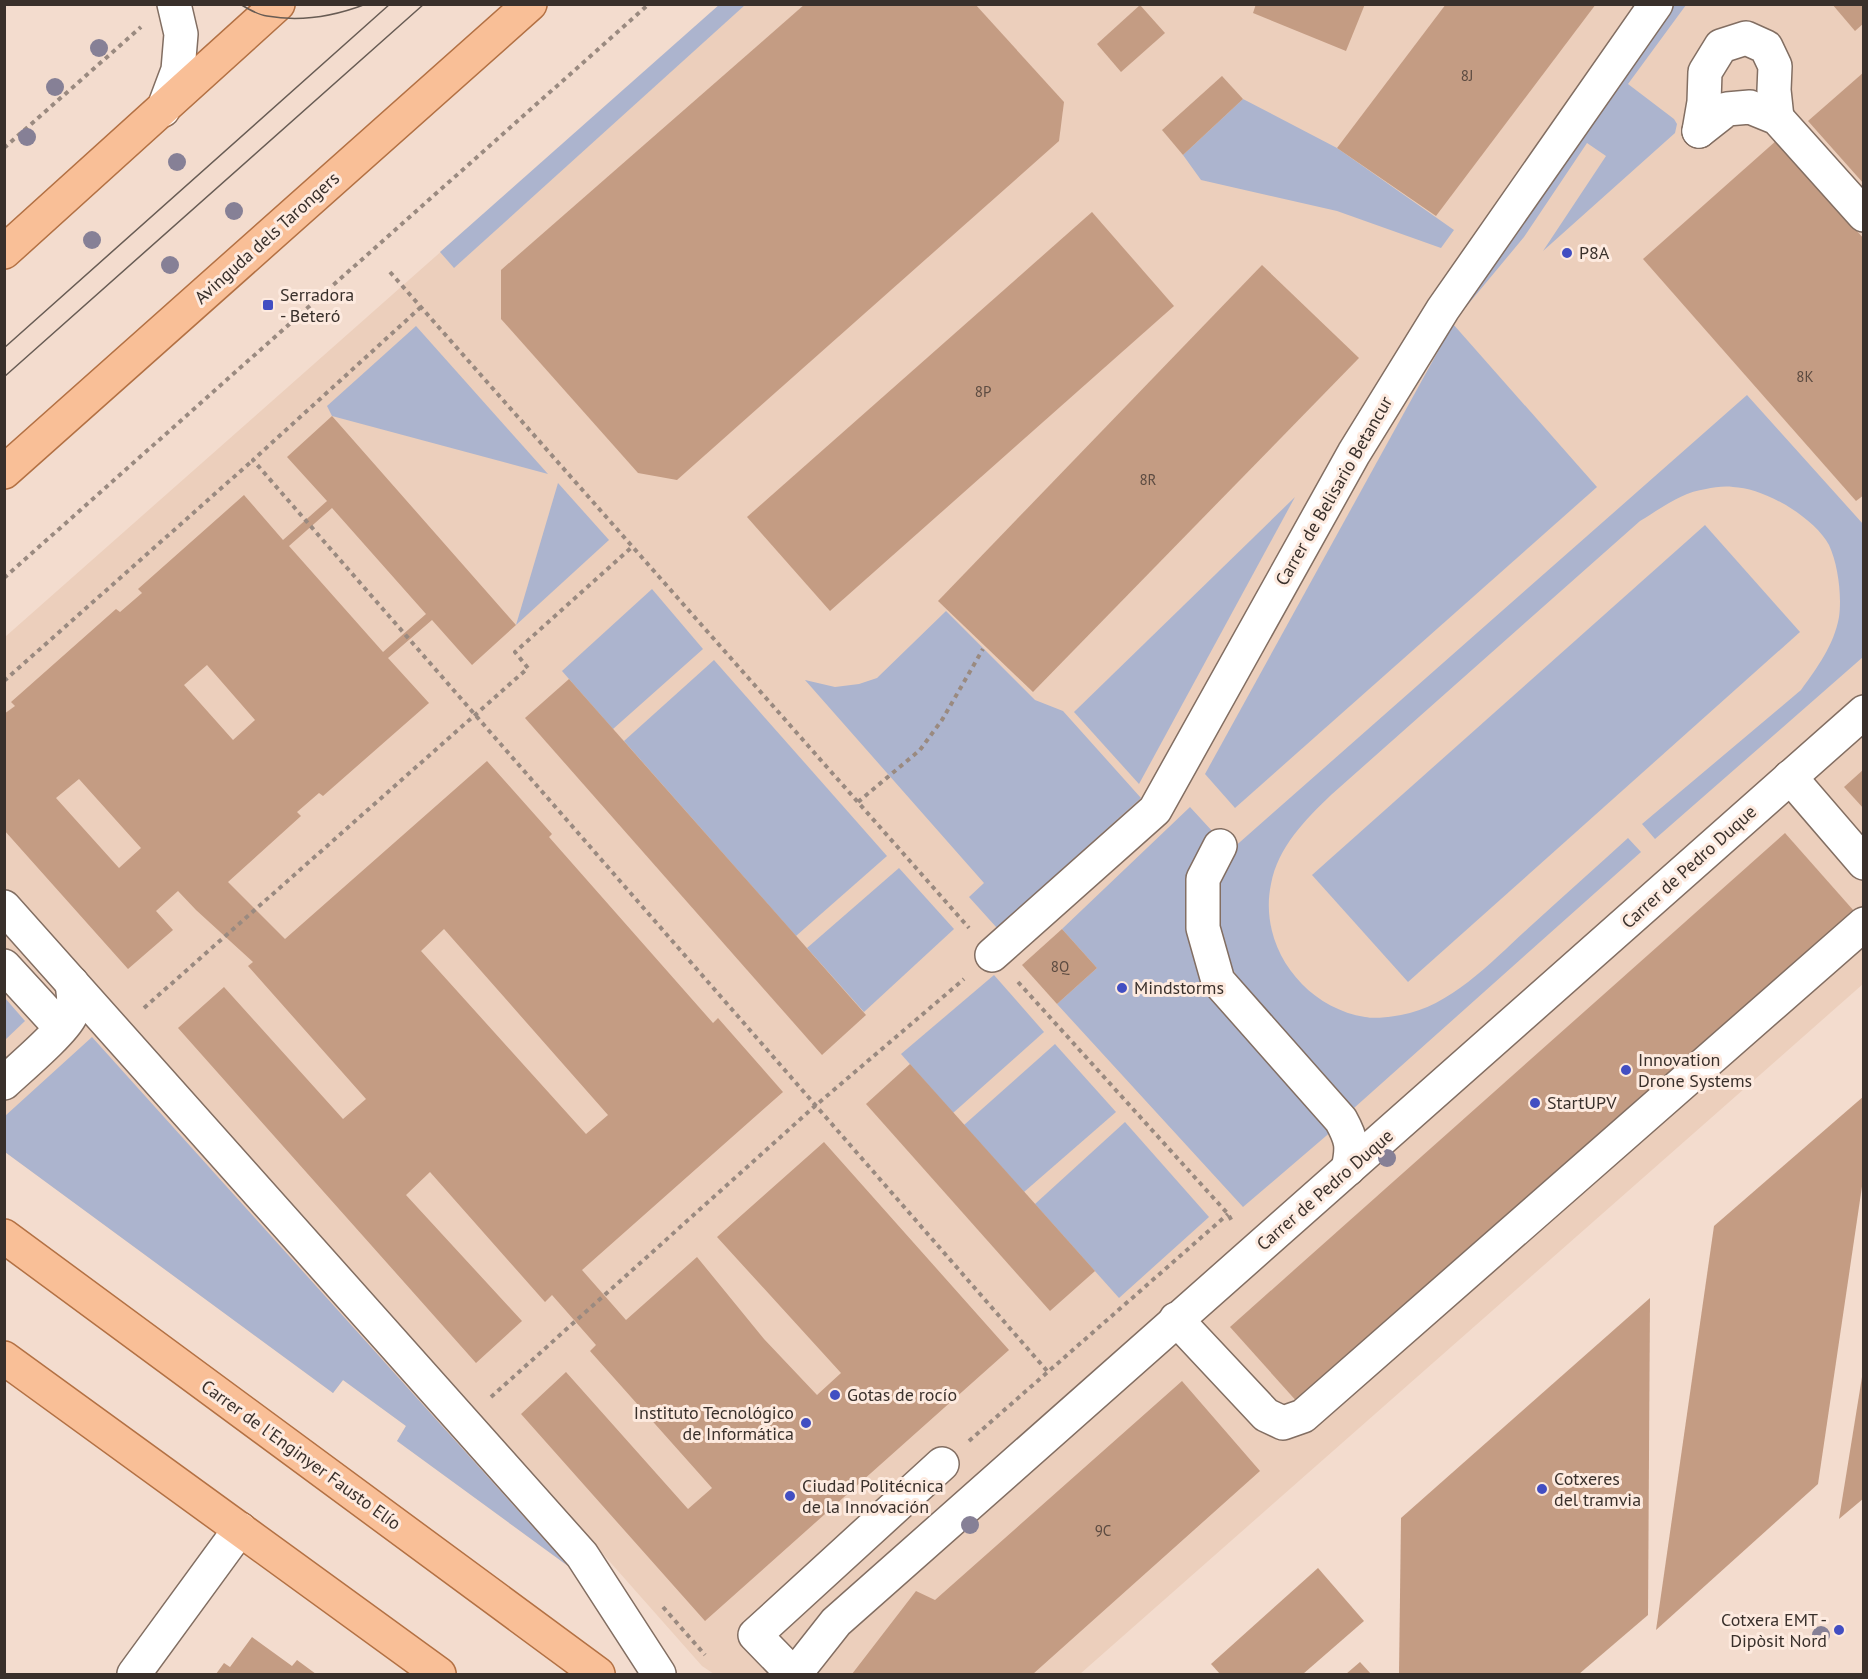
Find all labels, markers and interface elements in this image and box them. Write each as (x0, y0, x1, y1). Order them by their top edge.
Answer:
house number: 8J (1461, 66, 1473, 85)
street label: Avinguda dels Tarongers (189, 166, 344, 309)
place label: P8A (1579, 241, 1610, 264)
marker: P8A (1560, 246, 1574, 260)
place label: Serradora - Beteró (280, 283, 354, 327)
marker: Serradora - Beteró (261, 298, 275, 312)
house number: 8K (1796, 367, 1814, 386)
house number: 8P (975, 382, 991, 401)
street label: Carrer de Belisario Betancur (1270, 392, 1397, 590)
house number: 8R (1139, 470, 1157, 489)
street label: Carrer de Pedro Duque (1616, 800, 1761, 933)
house number: 8Q (1051, 957, 1070, 976)
place label: Mindstorms (1134, 976, 1224, 999)
marker: Mindstorms (1115, 981, 1129, 995)
place label: Innovation Drone Systems (1638, 1048, 1752, 1092)
marker: Innovation Drone Systems (1619, 1063, 1633, 1077)
place label: StartUPV (1547, 1091, 1617, 1114)
marker: StartUPV (1528, 1096, 1542, 1110)
street label: Carrer de Pedro Duque (1252, 1124, 1398, 1255)
street label: Carrer de l'Enginyer Fausto Elío (197, 1374, 406, 1535)
place label: Gotas de rocío (847, 1383, 957, 1406)
marker: Gotas de rocío (828, 1388, 842, 1402)
place label: Instituto Tecnológico de Informática (634, 1401, 794, 1445)
marker: Instituto Tecnológico de Informática (799, 1416, 813, 1430)
place label: Cotxeres del tramvia (1554, 1467, 1641, 1511)
place label: Ciudad Politécnica de la Innovación (802, 1474, 944, 1518)
marker: Cotxeres del tramvia (1535, 1482, 1549, 1496)
marker: Ciudad Politécnica de la Innovación (783, 1489, 797, 1503)
house number: 9C (1095, 1521, 1111, 1540)
place label: Cotxera EMT - Dipòsit Nord (1721, 1608, 1827, 1652)
marker: Cotxera EMT - Dipòsit Nord (1832, 1623, 1846, 1637)

